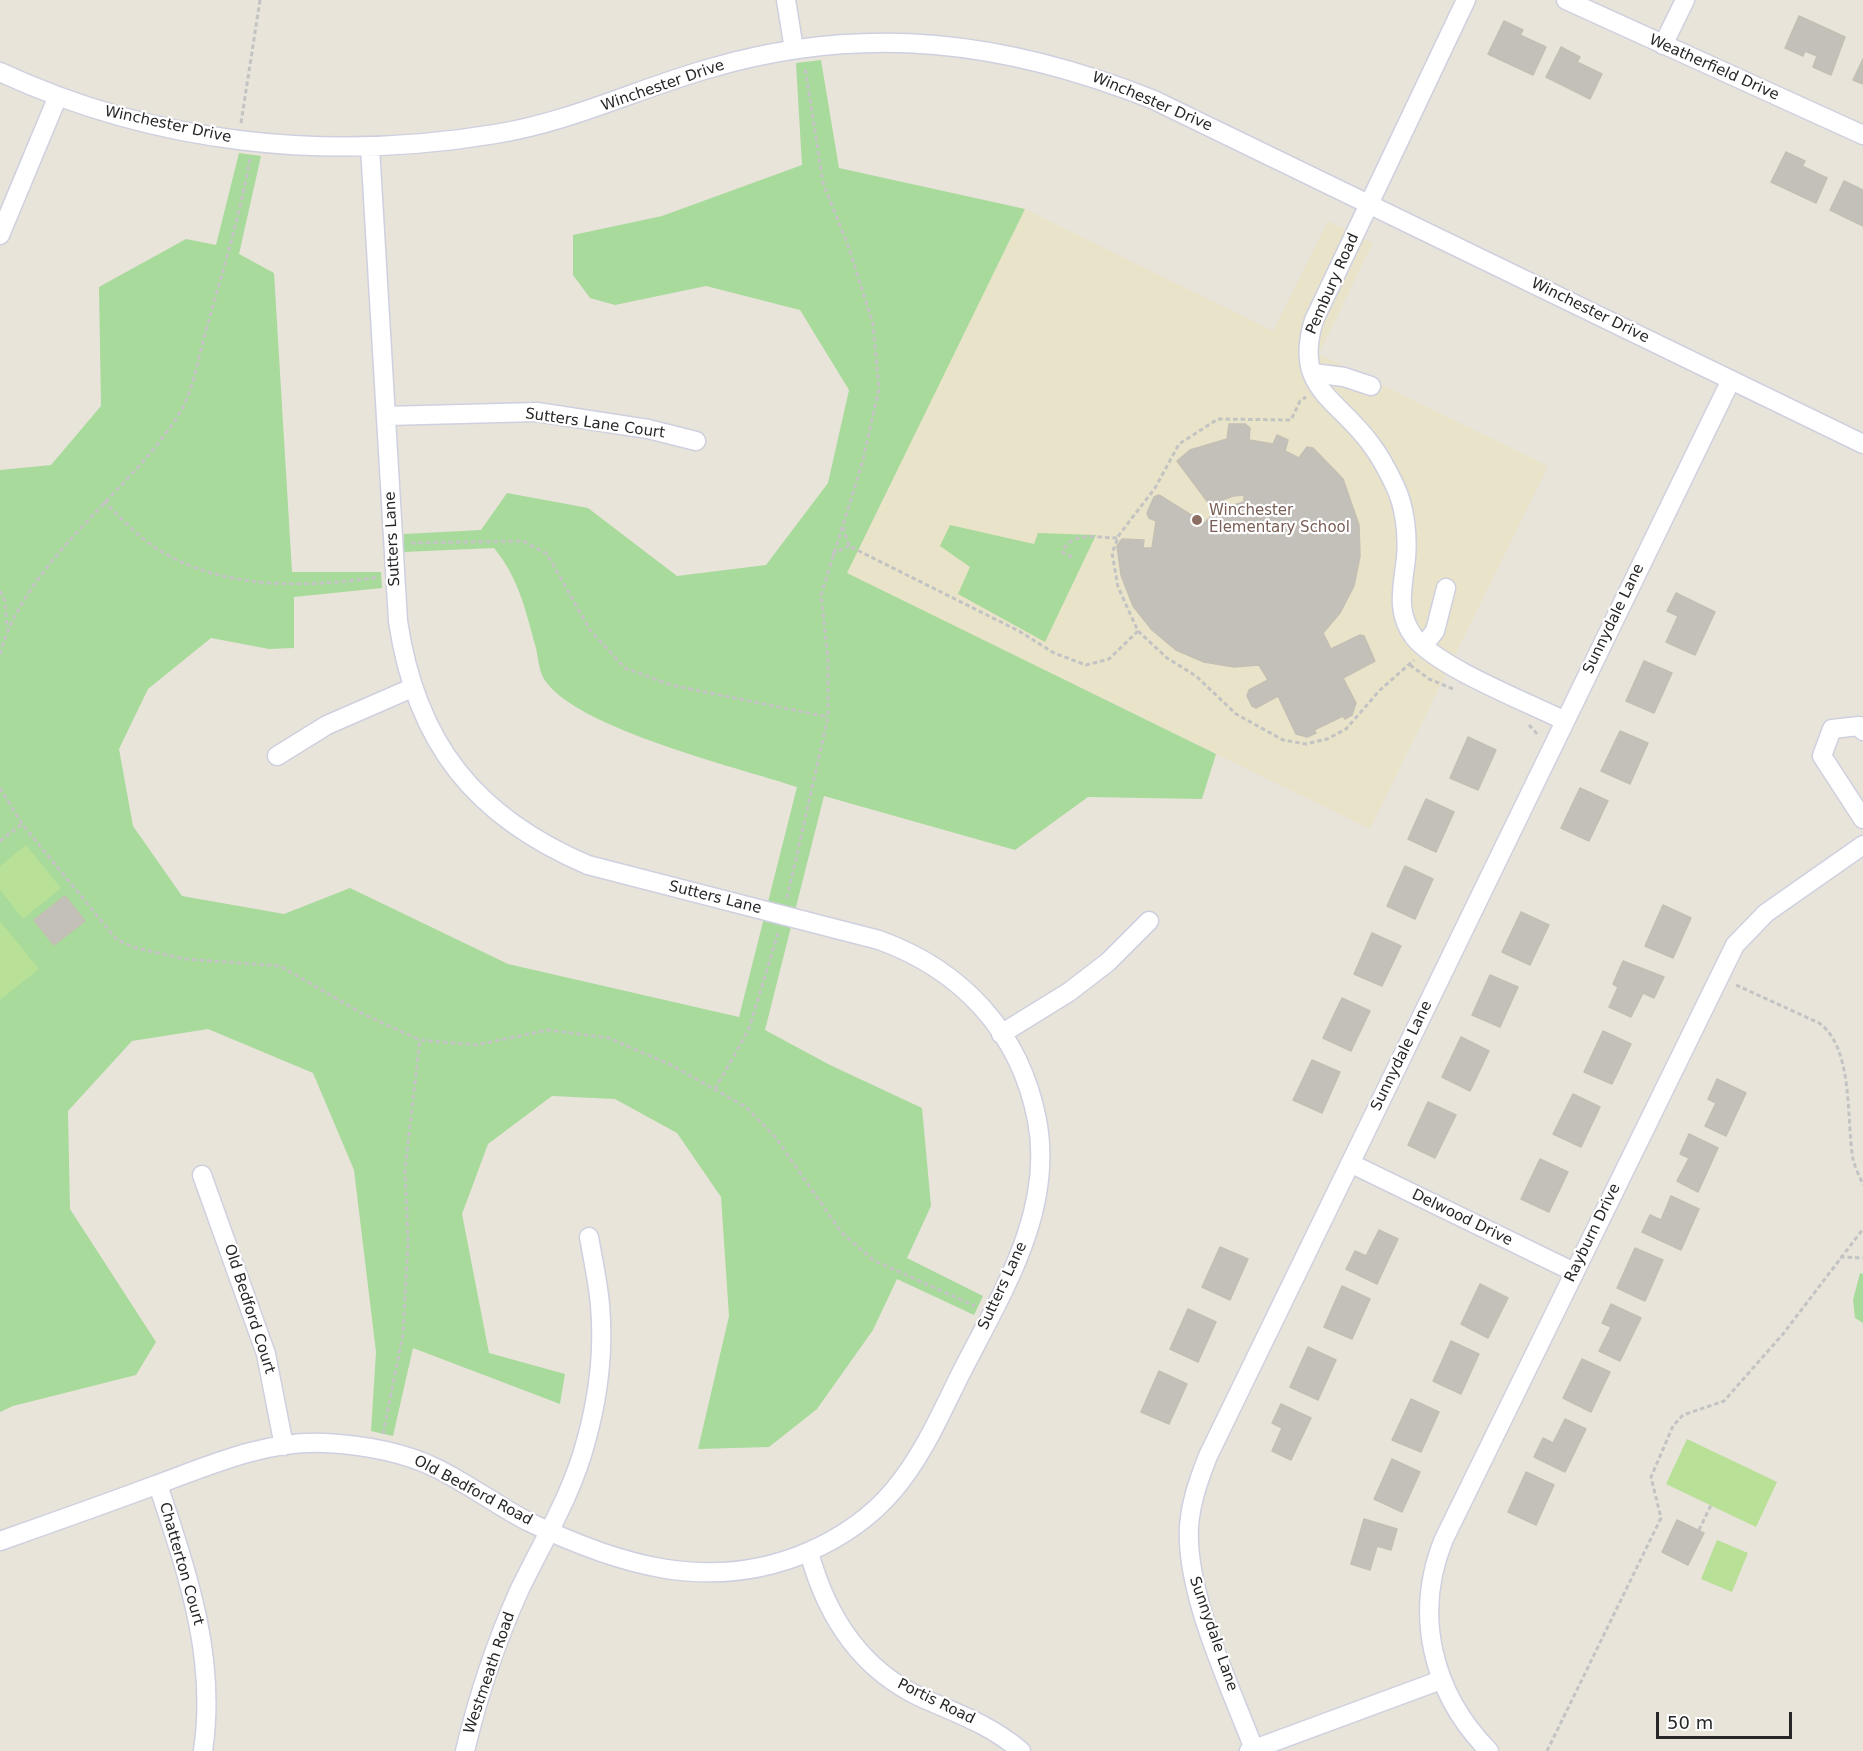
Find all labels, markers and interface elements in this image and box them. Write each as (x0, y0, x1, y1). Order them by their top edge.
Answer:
street label: Weatherfield Drive (1646, 31, 1782, 105)
street label: Winchester Drive (599, 56, 727, 116)
street label: Winchester Drive (1089, 69, 1215, 135)
street label: Winchester Drive (103, 103, 233, 147)
street label: Pembury Road (1303, 231, 1363, 337)
street label: Winchester Drive (1528, 275, 1652, 347)
street label: Sutters Lane Court (524, 405, 666, 443)
street label: Sutters Lane (382, 491, 404, 587)
place label: Winchester Elementary School (1209, 502, 1350, 537)
marker: Winchester Elementary School (1190, 513, 1204, 527)
street label: Sunnydale Lane (1580, 561, 1648, 677)
street label: Sutters Lane (667, 878, 763, 918)
street label: Sunnydale Lane (1368, 998, 1436, 1114)
street label: Rayburn Drive (1561, 1181, 1625, 1285)
street label: Delwood Drive (1409, 1186, 1515, 1250)
street label: Sutters Lane (975, 1239, 1031, 1333)
street label: Old Bedford Court (220, 1242, 278, 1376)
street label: Old Bedford Road (411, 1452, 535, 1530)
street label: Chatterton Court (155, 1501, 207, 1627)
street label: Sunnydale Lane (1185, 1574, 1241, 1694)
street label: Westmeath Road (461, 1610, 519, 1736)
street label: Portis Road (894, 1675, 978, 1729)
scale bar (1659, 1700, 1796, 1738)
text: 50 m (1667, 1712, 1713, 1733)

